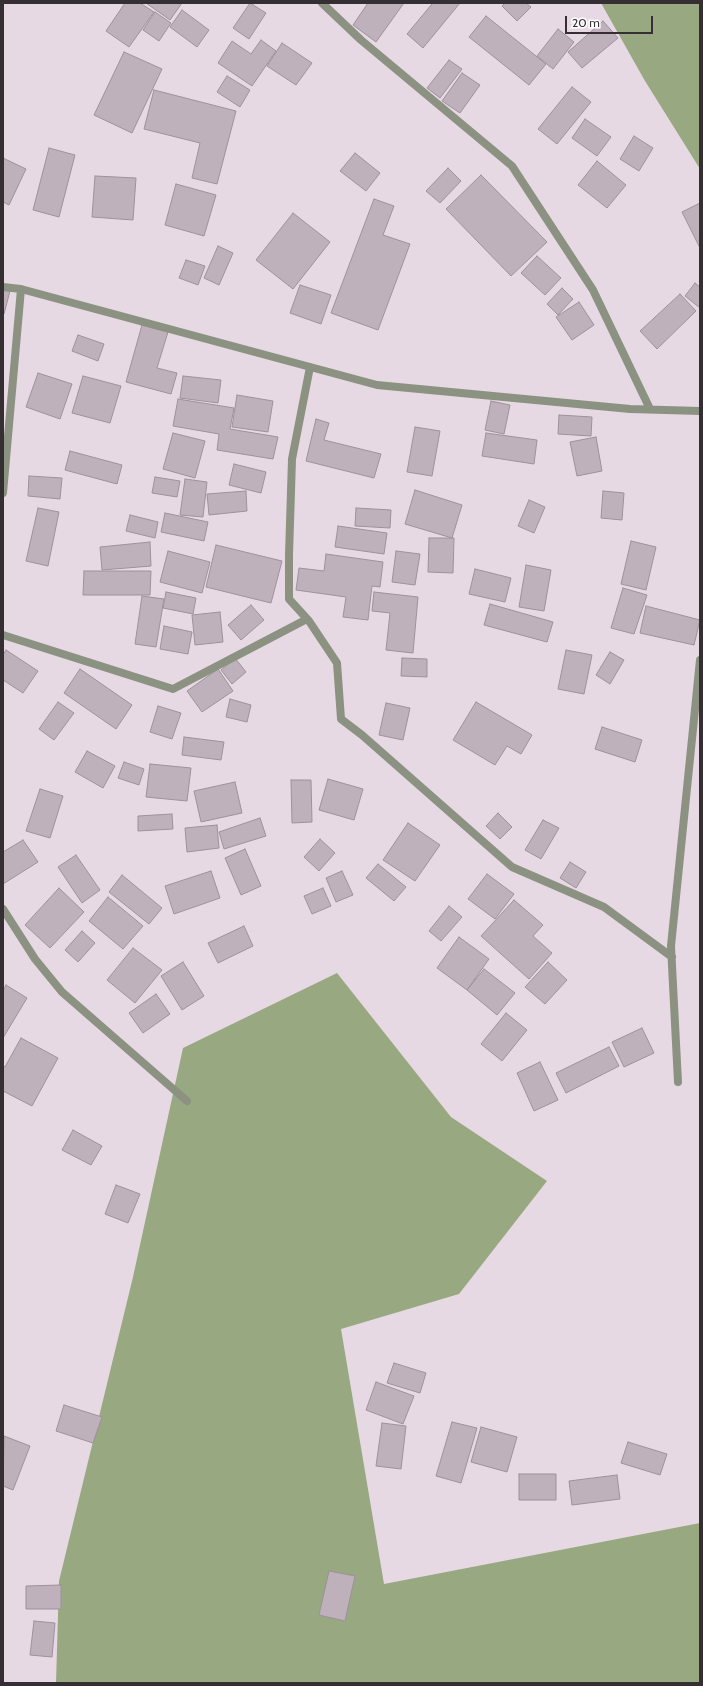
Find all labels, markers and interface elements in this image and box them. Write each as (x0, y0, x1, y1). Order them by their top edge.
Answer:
scale bar (567, 8, 655, 34)
text: 20 m (572, 15, 600, 30)

